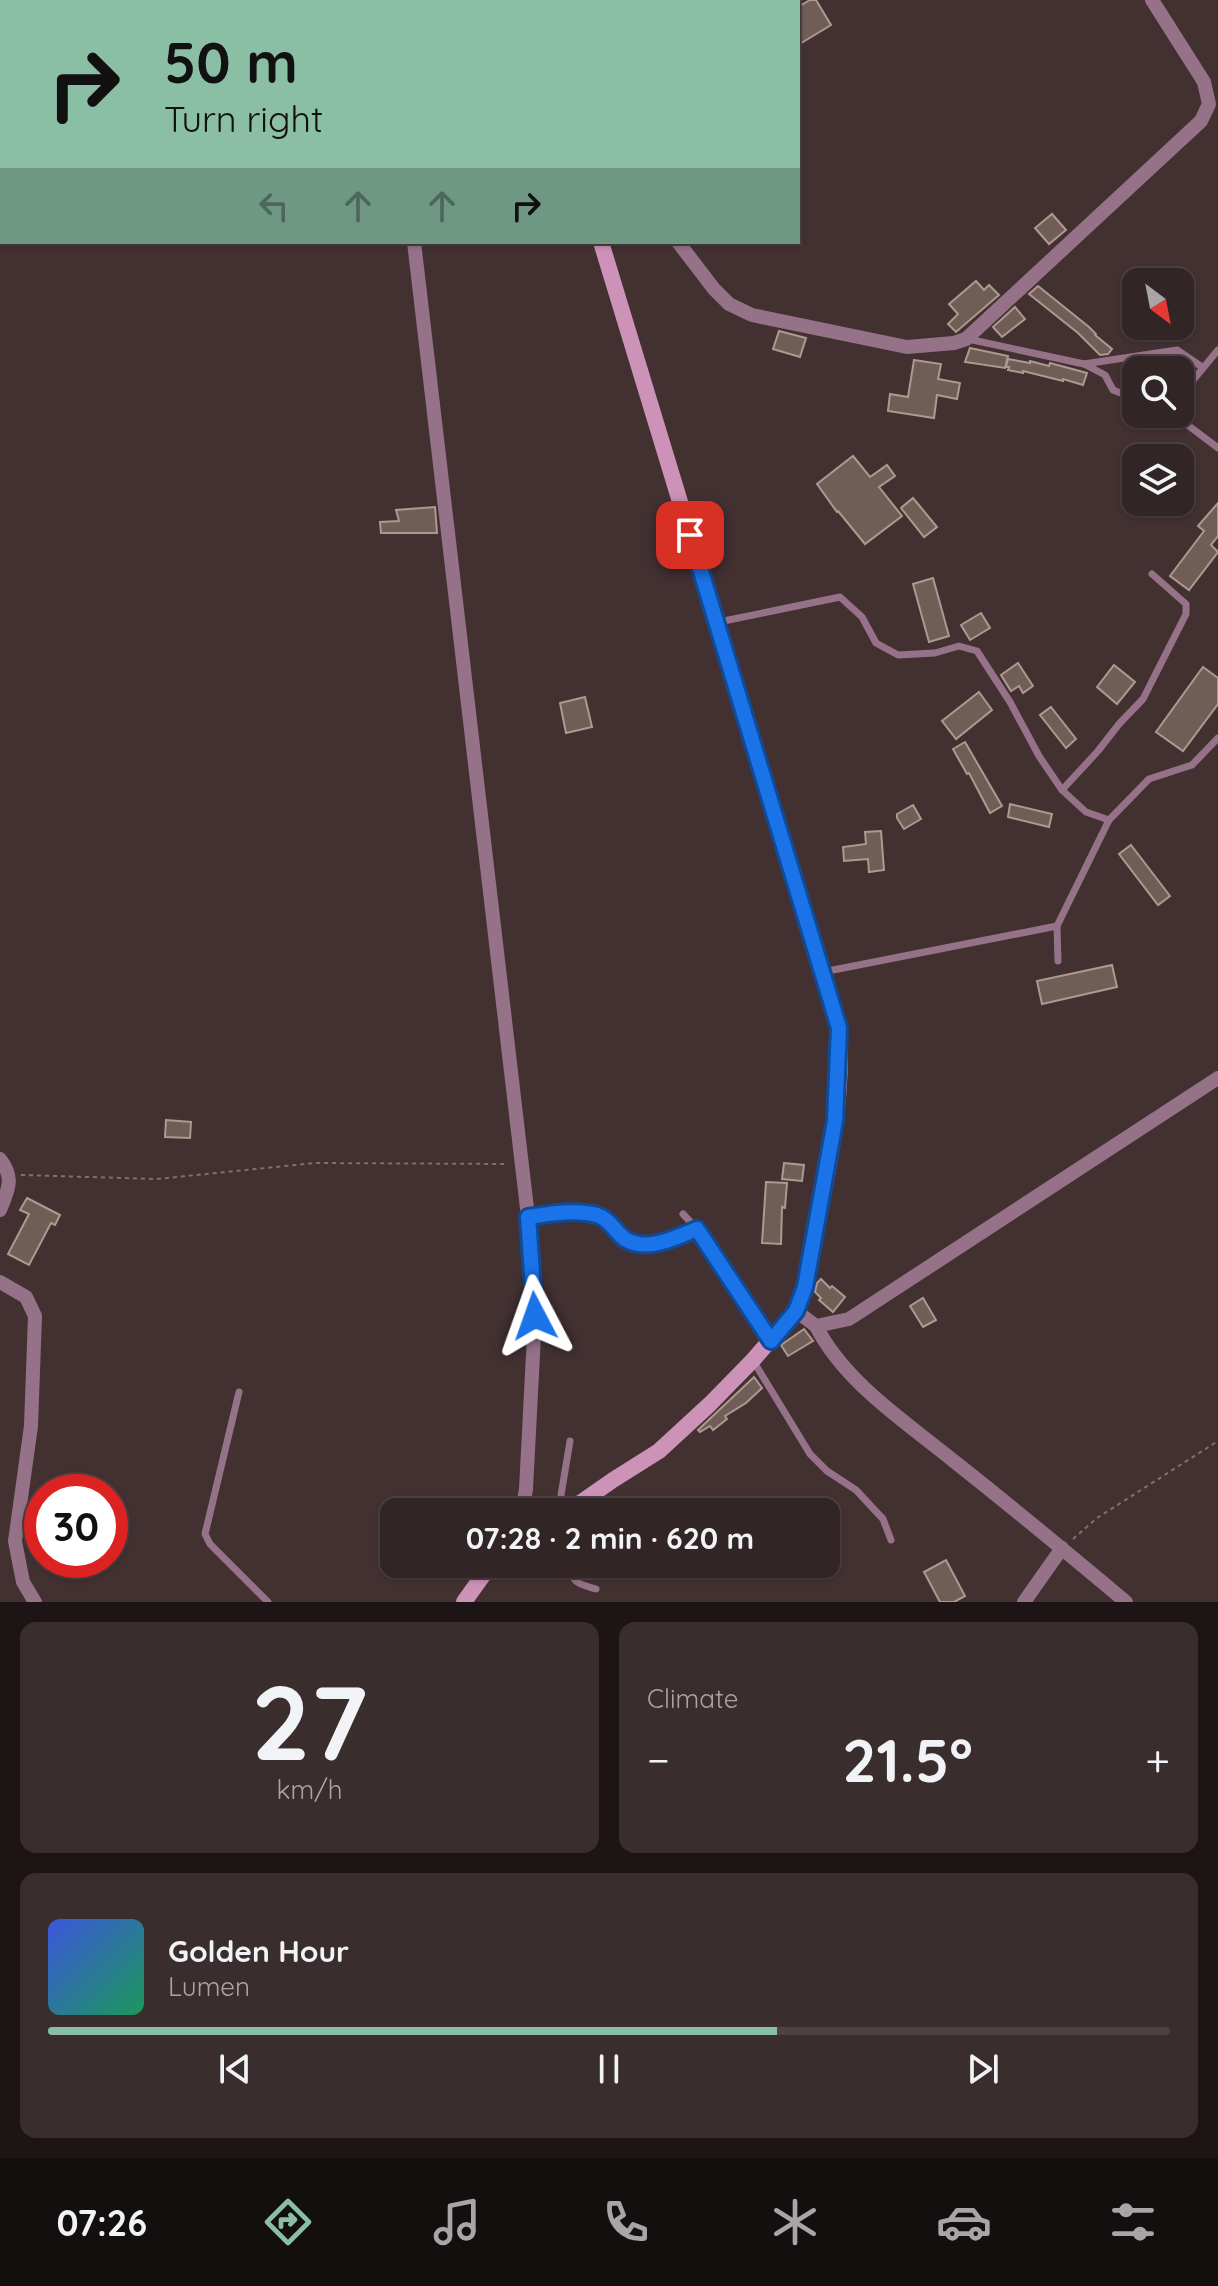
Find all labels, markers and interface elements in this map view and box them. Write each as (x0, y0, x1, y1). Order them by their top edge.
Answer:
text: 50 m (164, 27, 298, 97)
icon: right (32, 32, 136, 136)
text: Turn right (164, 96, 323, 141)
icon: left (252, 184, 296, 228)
icon: ahead (336, 184, 380, 228)
icon: ahead (420, 184, 464, 228)
icon: right (504, 184, 548, 228)
north arrow (1122, 268, 1194, 340)
map controls (1122, 268, 1194, 516)
button: search (1122, 356, 1194, 428)
button: layers (1122, 444, 1194, 516)
pin (656, 501, 724, 569)
icon: arrive (668, 513, 712, 557)
position arrow (493, 1274, 577, 1358)
speed limit sign: 30 (24, 1474, 128, 1578)
text: 07:28 · 2 min · 620 m (466, 1519, 754, 1557)
text: 27 (251, 1656, 368, 1786)
text: Climate (647, 1682, 738, 1715)
text: 21.5° (842, 1722, 973, 1797)
text: − (647, 1732, 670, 1787)
text: + (1145, 1732, 1170, 1787)
text: km/h (277, 1773, 342, 1806)
text: Golden Hour (168, 1932, 349, 1970)
text: Lumen (168, 1970, 250, 2003)
icon: previous (213, 2047, 257, 2091)
icon: pause (587, 2047, 631, 2091)
icon: next (961, 2047, 1005, 2091)
icon: directions (260, 2194, 316, 2250)
icon: music (429, 2194, 485, 2250)
icon: phone (598, 2194, 654, 2250)
icon: climate (767, 2194, 823, 2250)
icon: car (936, 2194, 992, 2250)
icon: filters (1105, 2194, 1161, 2250)
text: 07:26 (57, 2200, 147, 2245)

